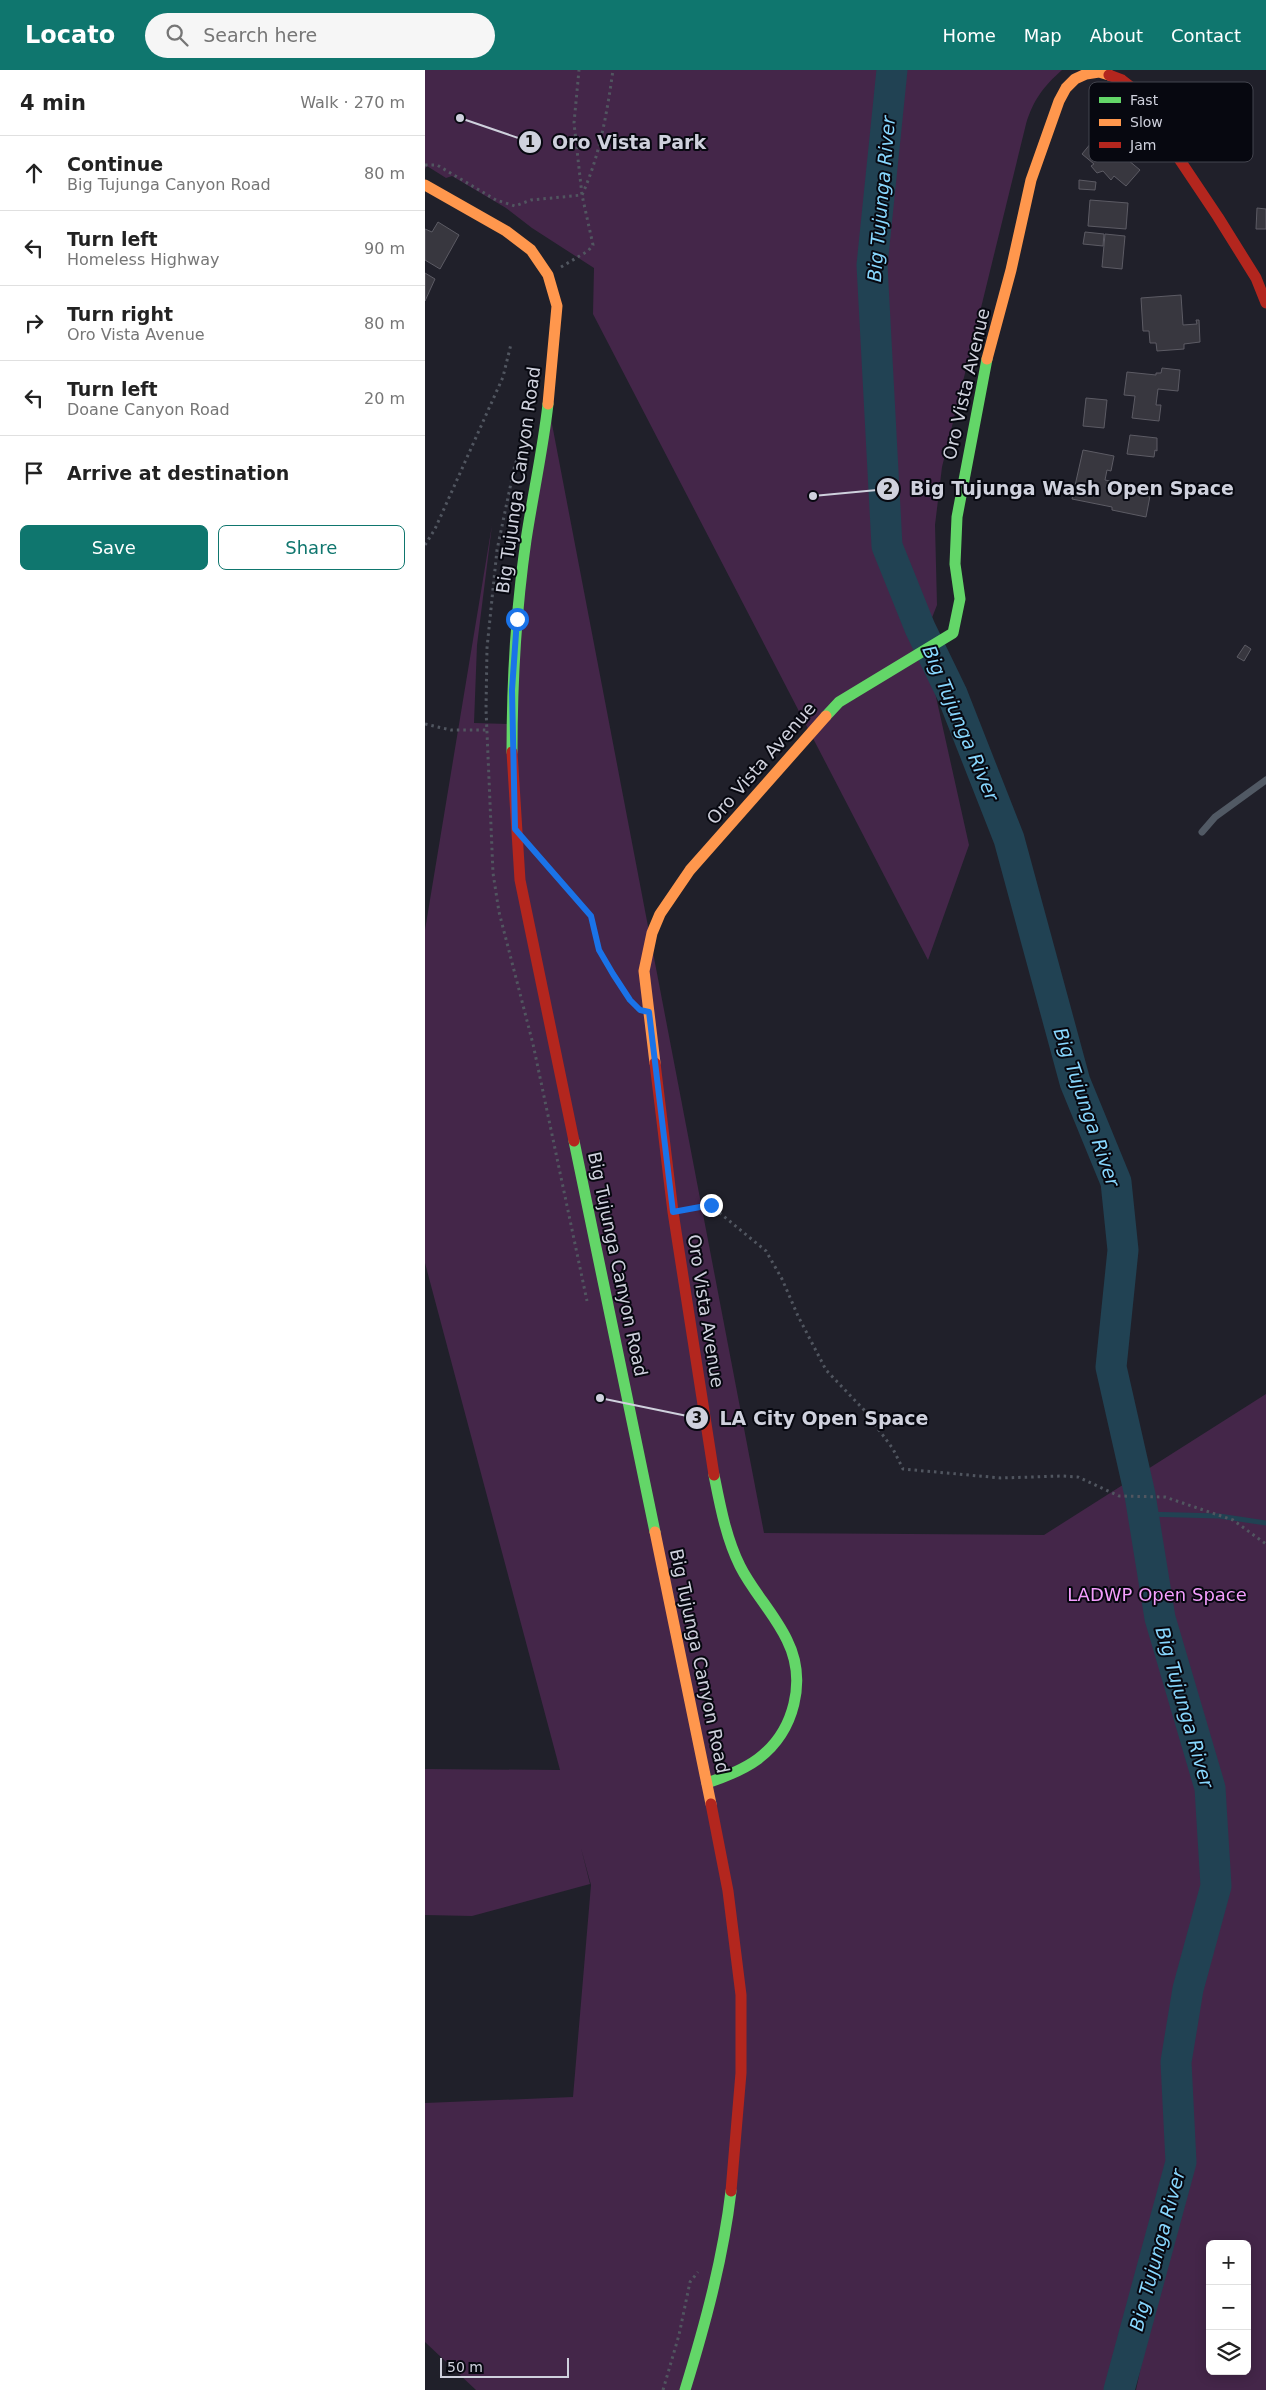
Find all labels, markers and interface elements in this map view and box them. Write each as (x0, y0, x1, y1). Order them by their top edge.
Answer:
search box (145, 13, 495, 58)
text: Locato (25, 21, 115, 49)
icon: search (163, 21, 191, 49)
text: Search here (203, 24, 317, 46)
text: Home (943, 25, 996, 46)
text: Map (1024, 25, 1062, 46)
text: About (1090, 25, 1143, 46)
text: Contact (1171, 25, 1241, 46)
legend (1089, 82, 1253, 162)
text: 4 min (20, 91, 86, 115)
text: Fast (1130, 92, 1159, 108)
text: Walk · 270 m (300, 93, 405, 112)
water label: Big Tujunga River (863, 114, 899, 283)
text: Slow (1130, 114, 1163, 130)
callout: Oro Vista Park (517, 125, 716, 159)
text: Oro Vista Park (552, 131, 706, 153)
text: 1 (525, 133, 535, 151)
text: Jam (1129, 137, 1156, 153)
text: Continue (67, 153, 163, 175)
icon: ahead (20, 159, 48, 187)
text: 80 m (364, 164, 405, 183)
text: Big Tujunga Canyon Road (67, 175, 271, 194)
text: Turn left (67, 228, 158, 250)
icon: left (20, 234, 48, 262)
text: 90 m (364, 239, 405, 258)
text: Homeless Highway (67, 250, 219, 269)
text: Turn right (67, 303, 173, 325)
street label: Oro Vista Avenue (938, 306, 994, 462)
icon: right (20, 309, 48, 337)
text: 80 m (364, 314, 405, 333)
text: Oro Vista Avenue (67, 325, 205, 344)
street label: Big Tujunga Canyon Road (492, 365, 544, 595)
text: Turn left (67, 378, 158, 400)
icon: left (20, 384, 48, 412)
text: 20 m (364, 389, 405, 408)
text: Doane Canyon Road (67, 400, 230, 419)
icon: arrive (20, 459, 48, 487)
text: Arrive at destination (67, 462, 289, 484)
callout: Big Tujunga Wash Open Space (875, 472, 1244, 506)
text: Big Tujunga Wash Open Space (910, 477, 1234, 499)
text: 2 (883, 480, 893, 498)
button: Save (20, 525, 208, 570)
button: Share (218, 525, 405, 570)
route start (506, 608, 529, 631)
water label: Big Tujunga River (918, 642, 1004, 805)
street label: Oro Vista Avenue (702, 698, 820, 828)
water label: Big Tujunga River (1049, 1025, 1125, 1190)
street label: Big Tujunga Canyon Road (584, 1150, 652, 1378)
route end (700, 1194, 723, 1217)
street label: Oro Vista Avenue (684, 1233, 728, 1389)
callout: LA City Open Space (684, 1401, 938, 1435)
text: LA City Open Space (720, 1407, 929, 1429)
text: 3 (692, 1409, 702, 1427)
street label: Big Tujunga Canyon Road (666, 1547, 734, 1775)
park label: LADWP Open Space (1067, 1584, 1247, 1605)
water label: Big Tujunga River (1151, 1624, 1219, 1791)
water label: Big Tujunga River (1125, 2166, 1189, 2333)
map controls (1206, 2240, 1251, 2375)
button: + (1206, 2240, 1251, 2285)
button: − (1206, 2285, 1251, 2330)
button: layers (1206, 2330, 1251, 2375)
scale bar (440, 2355, 569, 2378)
text: 50 m (447, 2359, 483, 2375)

